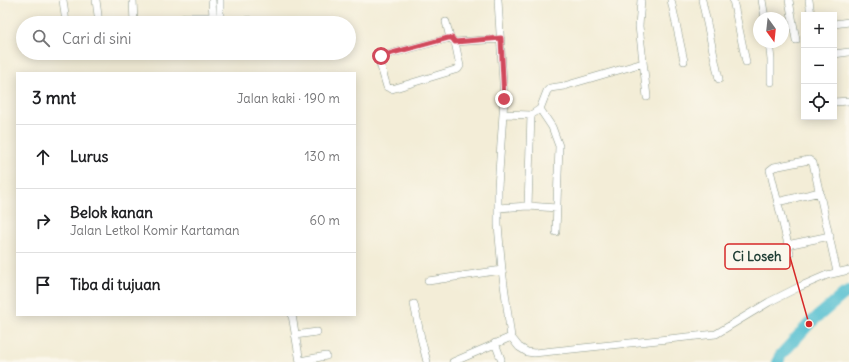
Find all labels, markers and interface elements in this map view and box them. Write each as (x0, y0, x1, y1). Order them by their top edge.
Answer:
north arrow (753, 12, 789, 48)
map controls (801, 12, 837, 120)
button: + (801, 12, 837, 48)
search box (16, 16, 356, 60)
icon: search (30, 27, 52, 49)
text: Cari di sini (62, 29, 131, 48)
route start (372, 47, 390, 65)
button: − (801, 48, 837, 84)
button: locate (801, 84, 837, 120)
text: 3 mnt (32, 87, 76, 109)
text: Jalan kaki · 190 m (237, 90, 340, 107)
route end (495, 90, 513, 108)
icon: ahead (32, 146, 54, 168)
text: Lurus (70, 147, 108, 166)
text: 130 m (304, 148, 340, 165)
text: Belok kanan (70, 203, 153, 222)
icon: right (32, 210, 54, 232)
text: 60 m (309, 212, 340, 229)
text: Jalan Letkol Komir Kartaman (70, 222, 240, 239)
callout: Ci Loseh (725, 244, 790, 269)
text: Ci Loseh (732, 248, 782, 265)
icon: arrive (32, 274, 54, 296)
text: Tiba di tujuan (70, 275, 160, 294)

